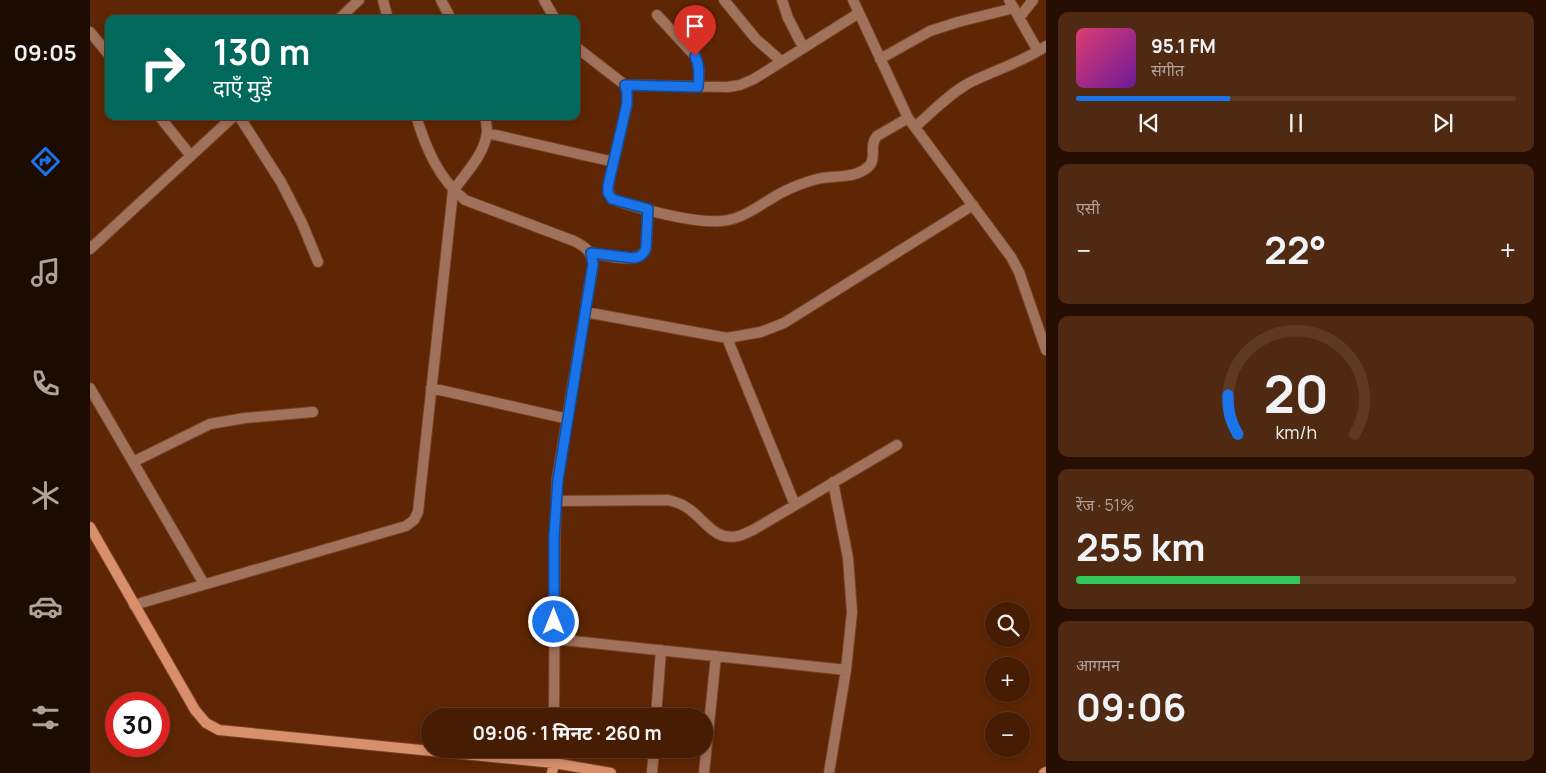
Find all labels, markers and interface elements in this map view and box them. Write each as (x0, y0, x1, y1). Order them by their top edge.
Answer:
pin (674, 5, 716, 56)
icon: arrive (681, 12, 709, 40)
text: 130 m (213, 28, 310, 76)
text: 95.1 FM (1151, 33, 1216, 59)
icon: right (130, 35, 195, 100)
text: 09:05 (13, 38, 77, 68)
text: संगीत (1151, 59, 1184, 81)
text: दाएँ मुड़ें (213, 73, 272, 103)
icon: previous (1135, 109, 1163, 137)
icon: pause (1282, 109, 1310, 137)
icon: next (1429, 109, 1457, 137)
icon: directions (28, 144, 63, 179)
text: एसी (1076, 197, 1100, 219)
text: 22° (1264, 223, 1327, 275)
text: − (1076, 231, 1091, 269)
text: + (1500, 231, 1516, 269)
icon: music (28, 255, 63, 290)
text: 20 (1263, 358, 1329, 429)
icon: phone (28, 366, 63, 401)
text: km/h (1275, 420, 1317, 444)
icon: climate (28, 478, 63, 513)
text: रेंज · 51% (1076, 494, 1134, 516)
text: 255 km (1076, 520, 1205, 572)
icon: car (28, 589, 63, 624)
position arrow (527, 595, 579, 647)
map controls (985, 602, 1030, 757)
button: search (985, 602, 1030, 647)
text: आगमन (1076, 654, 1120, 676)
button: + (985, 657, 1030, 702)
text: 09:06 (1076, 680, 1186, 732)
speed limit sign: 30 (105, 692, 170, 757)
icon: filters (28, 700, 63, 735)
button: − (985, 712, 1030, 757)
text: 09:06 · 1 मिनट · 260 m (473, 720, 661, 746)

